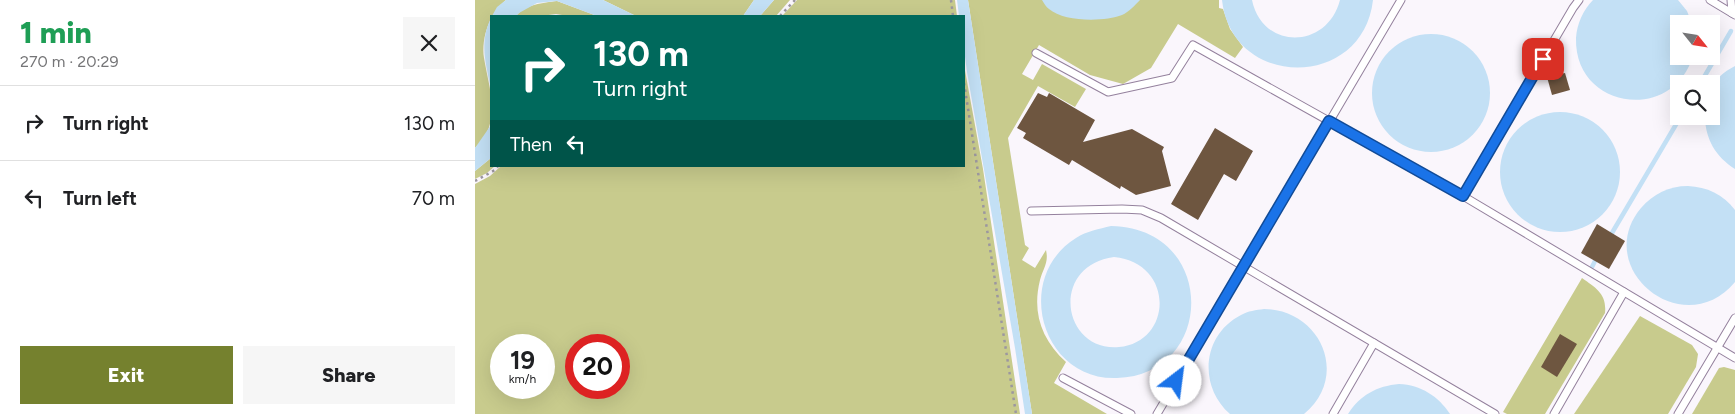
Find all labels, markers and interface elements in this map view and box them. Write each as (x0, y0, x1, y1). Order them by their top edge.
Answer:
text: 1 min (20, 14, 92, 51)
north arrow (1670, 15, 1720, 65)
map controls (1670, 15, 1720, 125)
button: close (403, 17, 455, 69)
text: 130 m (593, 33, 689, 75)
icon: right (510, 35, 575, 100)
pin (1522, 38, 1564, 80)
icon: arrive (1529, 45, 1557, 73)
text: 270 m · 20:29 (20, 52, 119, 71)
text: Turn right (593, 75, 688, 102)
button: search (1670, 75, 1720, 125)
icon: right (20, 109, 48, 137)
text: Turn right (63, 112, 149, 135)
text: 130 m (404, 112, 455, 135)
icon: left (562, 130, 590, 158)
text: Then (510, 133, 552, 156)
icon: left (20, 184, 48, 212)
text: Turn left (63, 187, 137, 210)
text: 70 m (412, 187, 455, 210)
speed limit sign: 20 (565, 334, 630, 399)
text: 19 (510, 345, 535, 375)
button: Exit (20, 346, 233, 404)
button: Share (243, 346, 455, 404)
position arrow (1149, 354, 1201, 406)
text: km/h (509, 372, 536, 386)

